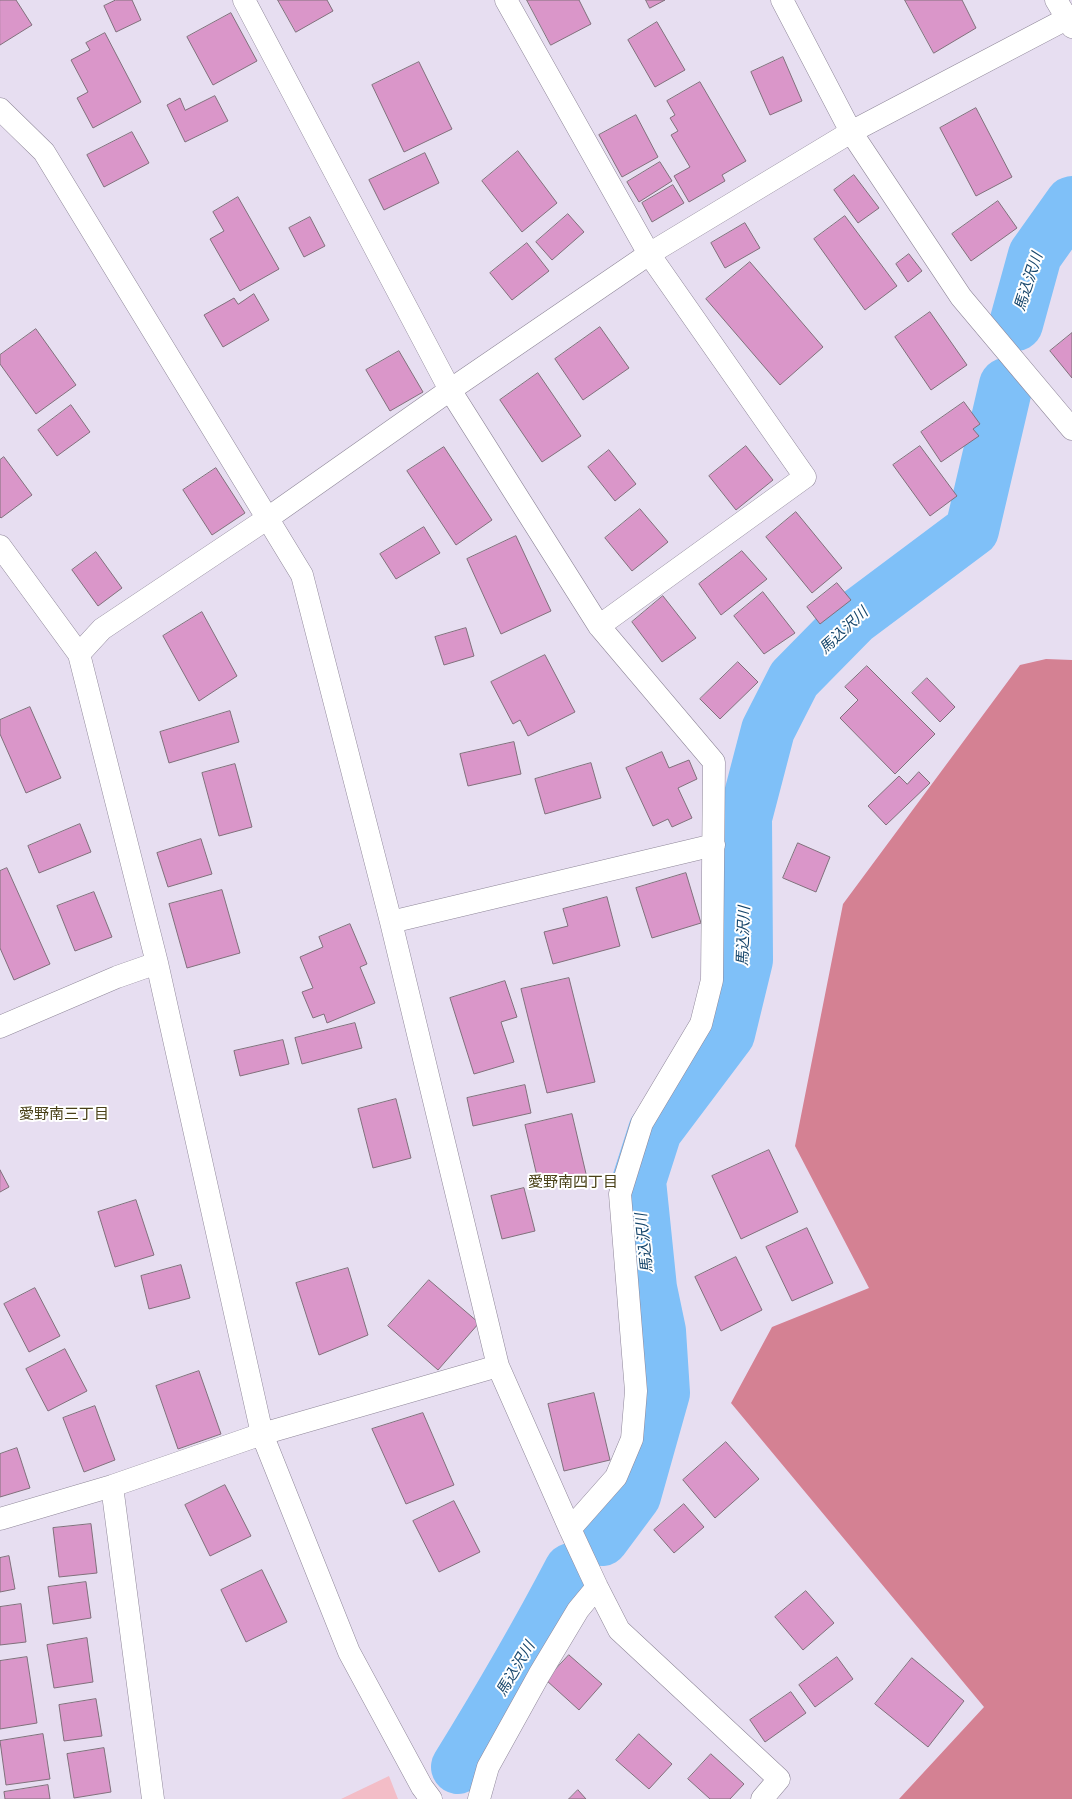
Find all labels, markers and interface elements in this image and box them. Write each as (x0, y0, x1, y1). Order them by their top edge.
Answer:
water label: 馬込沢川 (1011, 251, 1047, 313)
water label: 馬込沢川 (816, 604, 872, 658)
water label: 馬込沢川 (734, 906, 754, 966)
district label: 愛野南三丁目 (19, 1106, 109, 1124)
district label: 愛野南四丁目 (528, 1174, 618, 1192)
water label: 馬込沢川 (633, 1212, 657, 1274)
water label: 馬込沢川 (493, 1639, 539, 1699)

